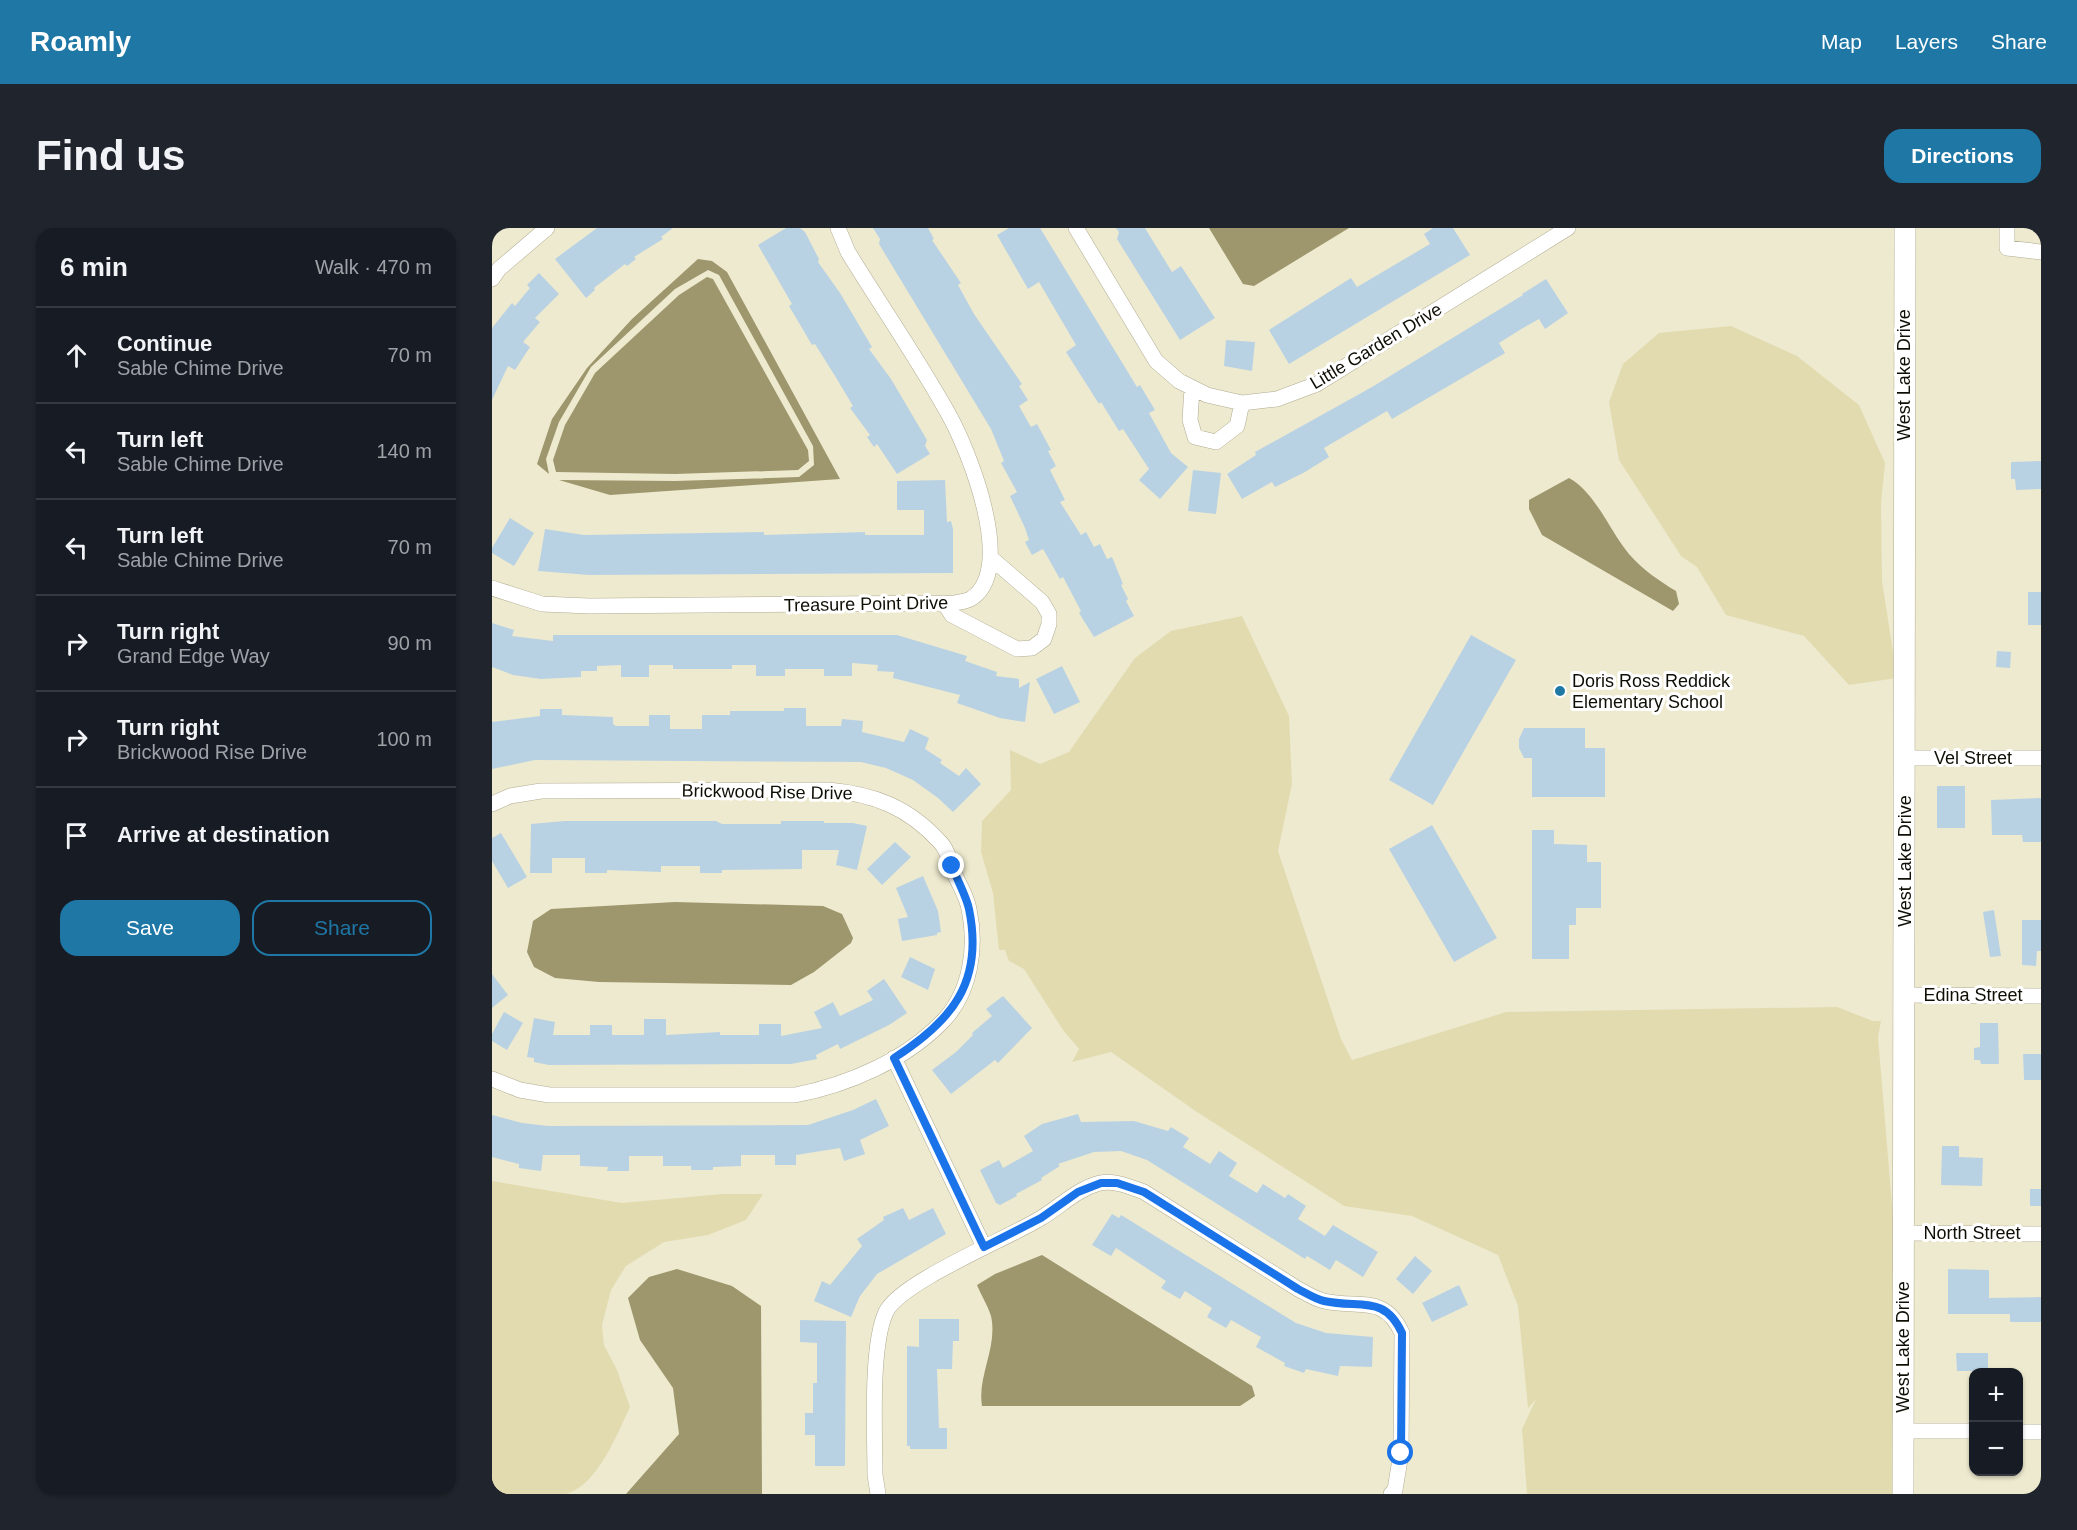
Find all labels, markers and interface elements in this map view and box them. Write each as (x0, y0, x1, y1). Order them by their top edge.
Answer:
text: Roamly (30, 26, 131, 57)
text: Map (1821, 30, 1862, 53)
text: Layers (1895, 30, 1958, 53)
text: Share (1991, 30, 2047, 53)
button: Directions (1884, 129, 2041, 183)
text: Find us (36, 132, 185, 179)
text: 6 min (60, 252, 128, 282)
text: Walk · 470 m (315, 256, 432, 278)
street label: Little Garden Drive (1307, 299, 1445, 393)
street label: West Lake Drive (1894, 309, 1914, 441)
text: Continue (117, 331, 212, 356)
icon: ahead (60, 339, 93, 372)
text: 70 m (388, 344, 432, 366)
text: Sable Chime Drive (117, 357, 284, 379)
text: Turn left (117, 427, 203, 452)
icon: left (60, 435, 93, 468)
text: 140 m (376, 440, 432, 462)
text: Sable Chime Drive (117, 453, 284, 475)
text: Turn left (117, 523, 203, 548)
icon: left (60, 531, 93, 564)
text: 70 m (388, 536, 432, 558)
text: Sable Chime Drive (117, 549, 284, 571)
street label: Treasure Point Drive (784, 593, 948, 615)
text: Turn right (117, 619, 219, 644)
icon: right (60, 627, 93, 660)
text: 90 m (388, 632, 432, 654)
text: Grand Edge Way (117, 645, 270, 667)
place label: Doris Ross Reddick Elementary School (1572, 671, 1731, 712)
marker: Doris Ross Reddick Elementary School (1553, 684, 1567, 698)
text: Turn right (117, 715, 219, 740)
icon: right (60, 723, 93, 756)
text: 100 m (376, 728, 432, 750)
text: Brickwood Rise Drive (117, 741, 307, 763)
street label: Vel Street (1934, 748, 2012, 768)
street label: Brickwood Rise Drive (681, 781, 853, 803)
street label: West Lake Drive (1895, 795, 1915, 927)
icon: arrive (60, 819, 93, 852)
text: Arrive at destination (117, 822, 330, 847)
route end (938, 852, 964, 878)
button: Save (60, 900, 240, 956)
button: Share (252, 900, 432, 956)
street label: Edina Street (1923, 985, 2023, 1005)
street label: North Street (1923, 1223, 2021, 1243)
street label: West Lake Drive (1893, 1281, 1913, 1413)
map controls (1969, 1368, 2023, 1476)
button: + (1969, 1368, 2023, 1422)
button: − (1969, 1422, 2023, 1476)
route start (1387, 1439, 1413, 1465)

